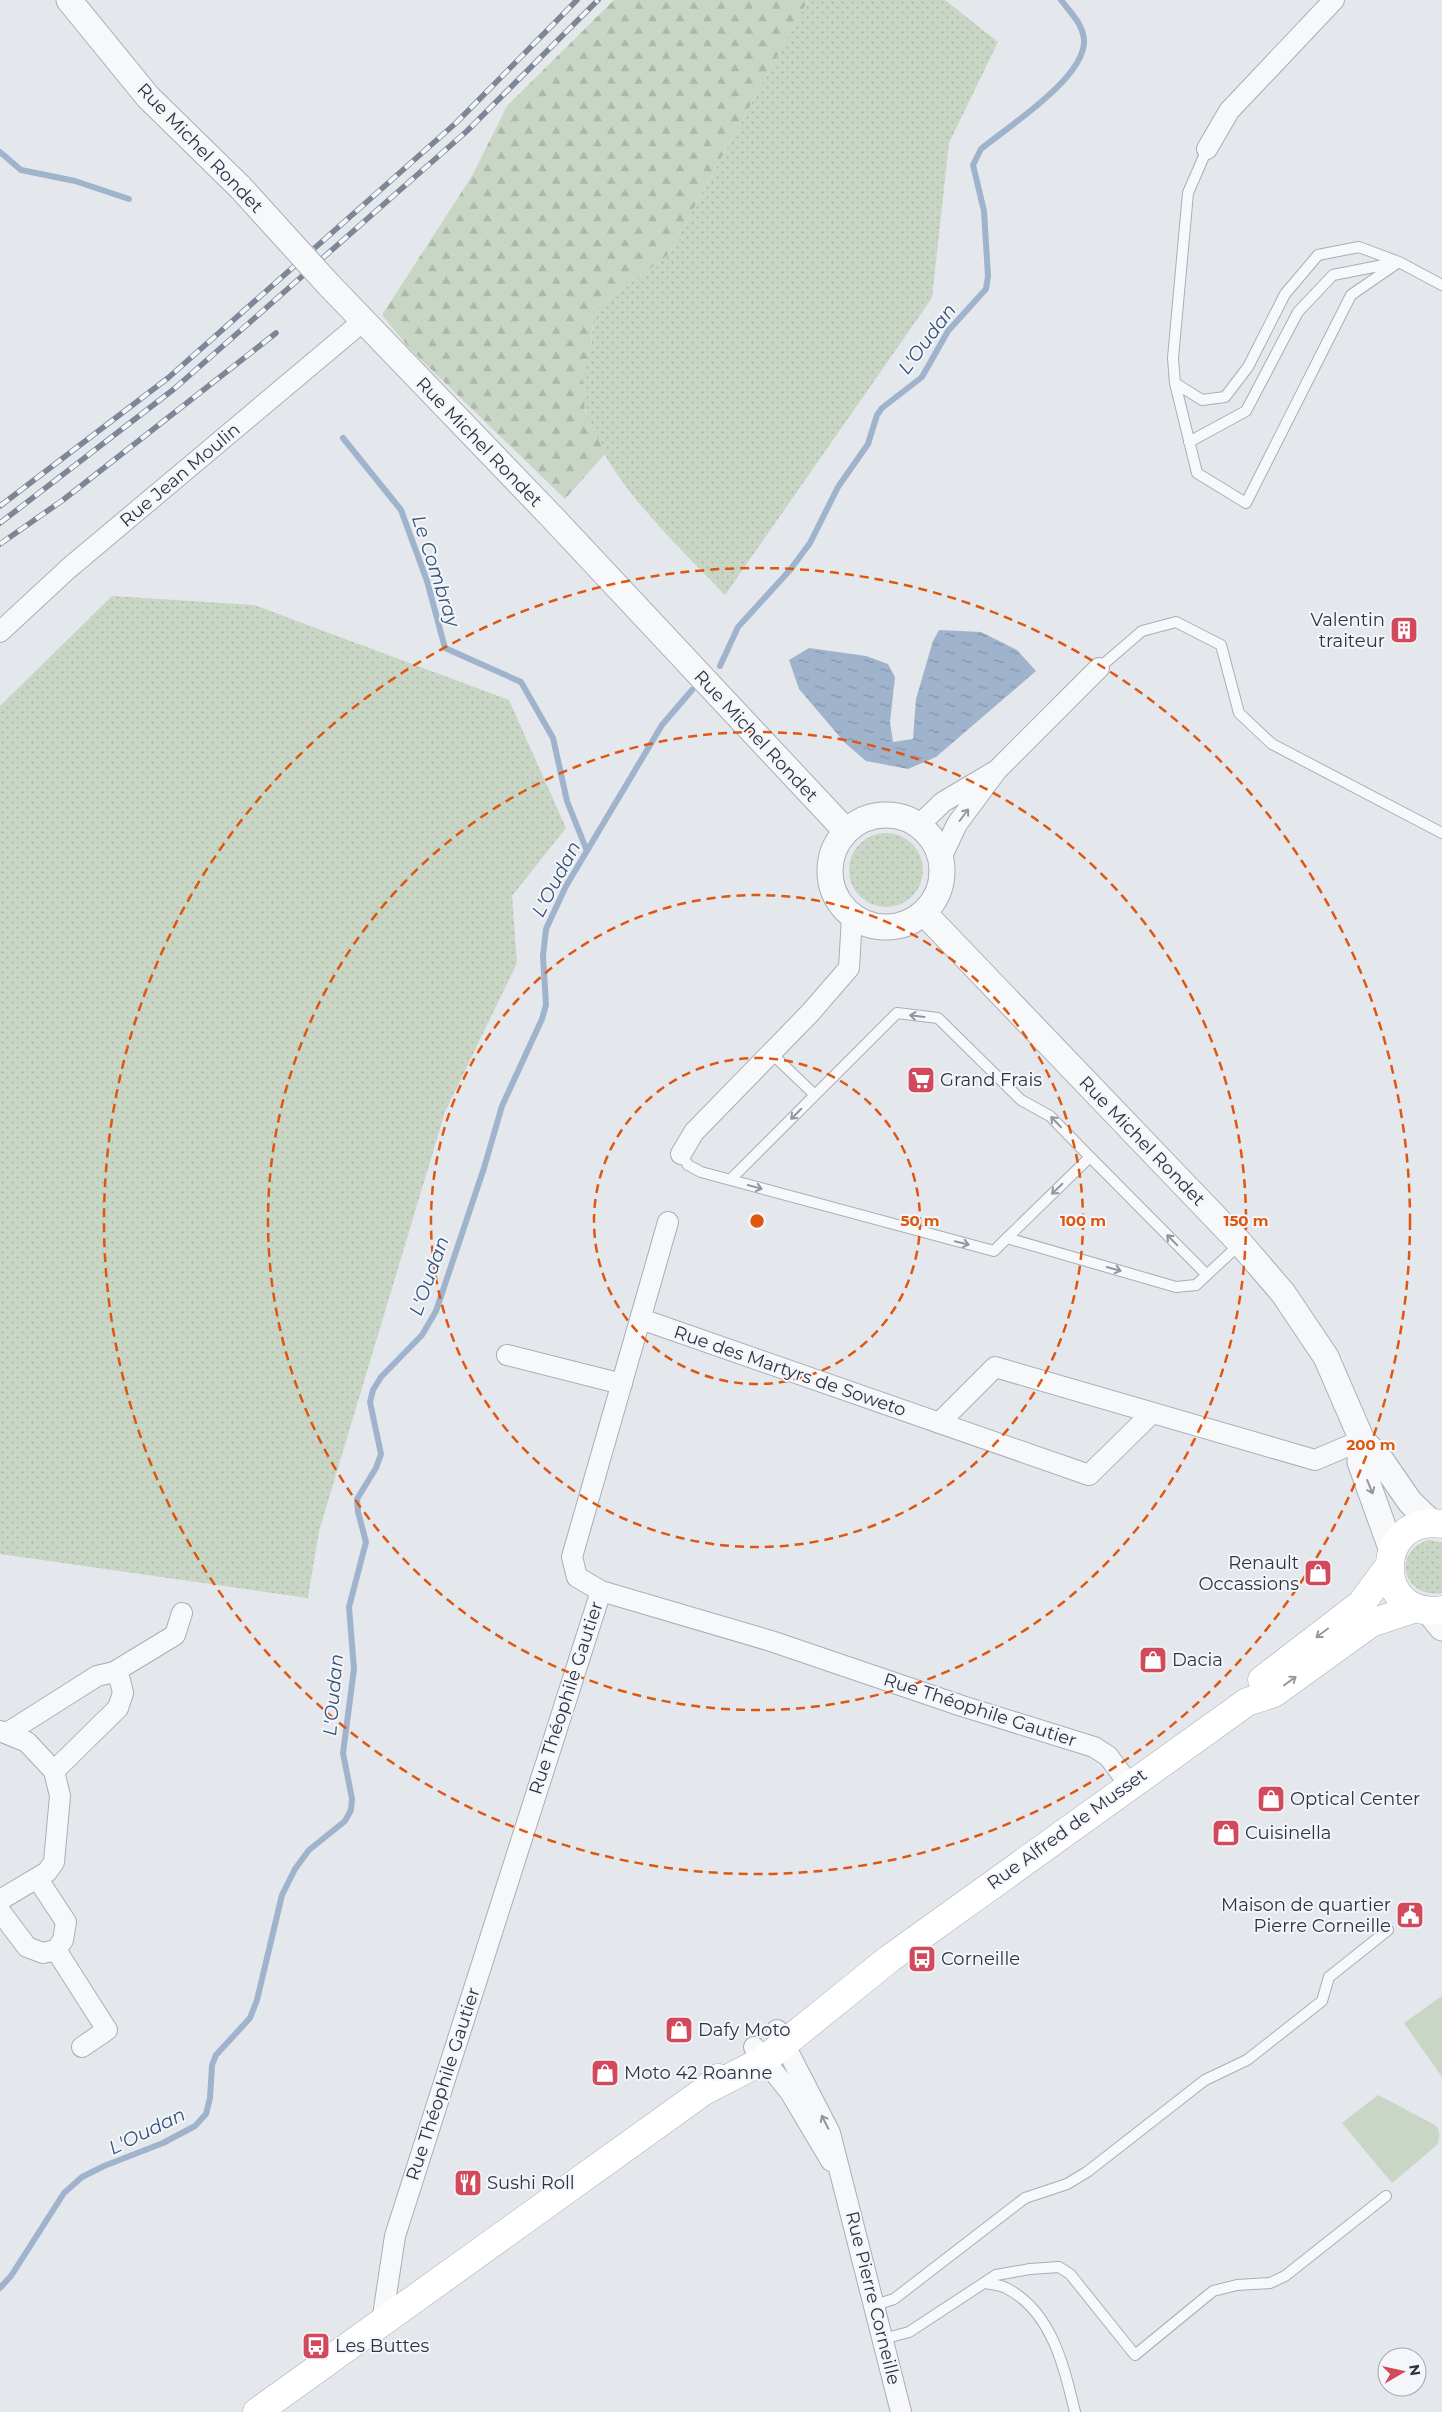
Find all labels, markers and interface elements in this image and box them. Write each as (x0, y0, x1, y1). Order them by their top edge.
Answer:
street label: Rue Michel Rondet (132, 78, 268, 218)
water label: L'Oudan (893, 299, 961, 379)
street label: Rue Michel Rondet (411, 372, 547, 512)
street label: Rue Jean Moulin (115, 418, 245, 532)
water label: Le Combray (407, 512, 465, 631)
place label: Valentin traiteur (1311, 609, 1385, 652)
building icon: Valentin traiteur (1389, 615, 1419, 645)
street label: Rue Michel Rondet (689, 666, 823, 806)
one-way arrow (958, 809, 969, 822)
water label: L'Oudan (527, 837, 585, 921)
one-way arrow (909, 1011, 925, 1021)
supermarket icon: Grand Frais (906, 1065, 936, 1095)
place label: Grand Frais (940, 1069, 1042, 1091)
street label: Rue Michel Rondet (1074, 1071, 1210, 1211)
one-way arrow (790, 1108, 802, 1120)
one-way arrow (1050, 1116, 1062, 1128)
one-way arrow (746, 1183, 762, 1193)
one-way arrow (1051, 1183, 1063, 1196)
text: 50 m (900, 1211, 940, 1230)
text: 100 m (1060, 1211, 1106, 1230)
text: 150 m (1224, 1211, 1268, 1230)
centre of rings (748, 1212, 766, 1230)
water label: L'Oudan (404, 1233, 454, 1319)
one-way arrow (1166, 1234, 1178, 1246)
one-way arrow (954, 1239, 970, 1249)
one-way arrow (1105, 1265, 1121, 1275)
street label: Rue des Martyrs de Soweto (671, 1321, 909, 1421)
text: 200 m (1346, 1435, 1396, 1454)
one-way arrow (1366, 1478, 1375, 1494)
place label: Renault Occassions (1199, 1552, 1299, 1595)
shop icon: Renault Occassions (1303, 1558, 1333, 1588)
street label: Rue Théophile Gautier (524, 1599, 608, 1797)
one-way arrow (1315, 1628, 1329, 1638)
shop icon: Dacia (1138, 1645, 1168, 1675)
place label: Dacia (1172, 1649, 1223, 1671)
water label: L'Oudan (318, 1653, 348, 1737)
street label: Rue Théophile Gautier (881, 1668, 1079, 1752)
one-way arrow (1283, 1676, 1297, 1686)
street label: Rue Alfred de Musset (983, 1764, 1151, 1894)
shop icon: Optical Center (1256, 1784, 1286, 1814)
place label: Optical Center (1290, 1788, 1420, 1810)
shop icon: Cuisinella (1211, 1818, 1241, 1848)
place label: Cuisinella (1245, 1822, 1331, 1844)
place label: Maison de quartier Pierre Corneille (1221, 1894, 1391, 1937)
public building icon: Maison de quartier Pierre Corneille (1395, 1900, 1425, 1930)
bus stop icon: Corneille (907, 1944, 937, 1974)
place label: Corneille (941, 1948, 1020, 1970)
street label: Rue Théophile Gautier (401, 1985, 485, 2183)
shop icon: Dafy Moto (664, 2015, 694, 2045)
place label: Dafy Moto (698, 2019, 791, 2041)
shop icon: Moto 42 Roanne (590, 2058, 620, 2088)
place label: Moto 42 Roanne (624, 2062, 772, 2084)
water label: L'Oudan (105, 2103, 189, 2159)
one-way arrow (820, 2115, 829, 2130)
restaurant icon: Sushi Roll (453, 2168, 483, 2198)
place label: Sushi Roll (487, 2172, 575, 2194)
street label: Rue Pierre Corneille (841, 2209, 905, 2387)
bus stop icon: Les Buttes (301, 2331, 331, 2361)
place label: Les Buttes (335, 2335, 429, 2357)
north arrow (1377, 2347, 1427, 2397)
text: N (1405, 2363, 1425, 2377)

